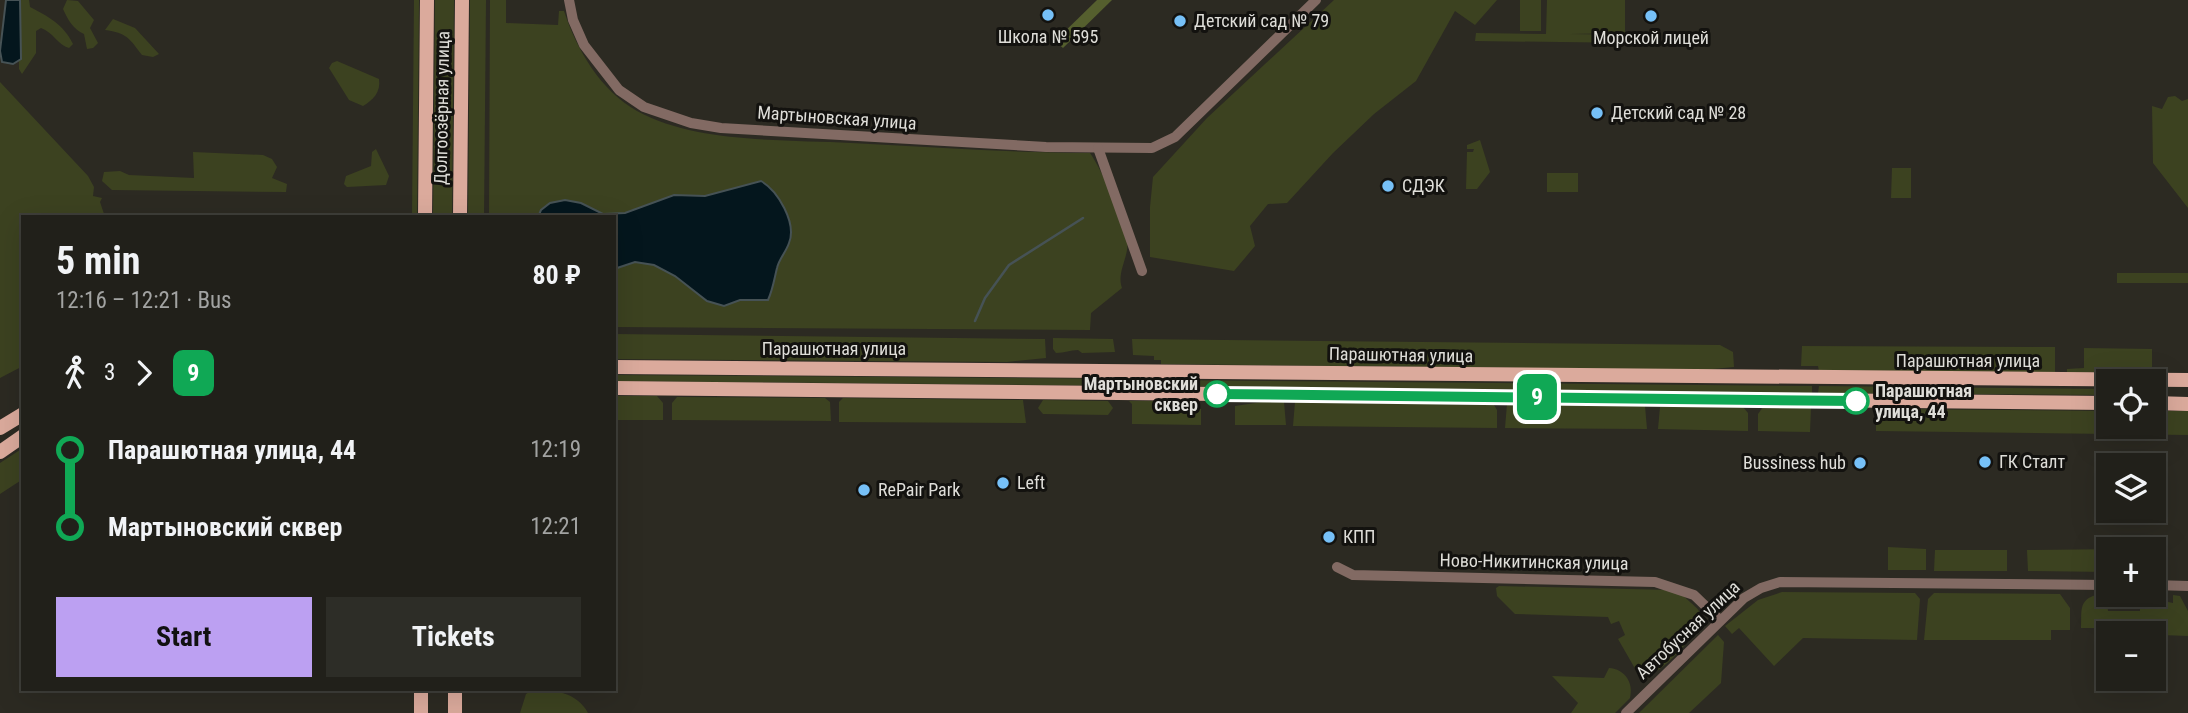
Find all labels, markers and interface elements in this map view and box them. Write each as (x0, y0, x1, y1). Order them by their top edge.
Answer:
marker: Школа № 595 (1040, 7, 1056, 23)
marker: Морской лицей (1643, 8, 1659, 24)
place label: Детский сад № 79 (1194, 10, 1329, 31)
marker: Детский сад № 79 (1172, 13, 1188, 29)
place label: Школа № 595 (998, 26, 1098, 47)
place label: Морской лицей (1593, 27, 1709, 48)
street label: Долгоозёрная улица (430, 31, 453, 185)
street label: Мартыновская улица (757, 101, 917, 134)
place label: Детский сад № 28 (1611, 102, 1746, 123)
marker: Детский сад № 28 (1589, 105, 1605, 121)
place label: СДЭК (1402, 175, 1445, 196)
marker: СДЭК (1380, 178, 1396, 194)
text: 5 min (56, 239, 140, 283)
text: 80 ₽ (532, 260, 581, 290)
text: 12:16 – 12:21 · Bus (56, 287, 232, 314)
street label: Парашютная улица (762, 338, 906, 359)
street label: Парашютная улица (1329, 343, 1473, 366)
street label: Парашютная улица (1896, 350, 2040, 371)
icon: walk (56, 354, 94, 392)
icon: forward (125, 354, 163, 392)
text: 3 (104, 359, 115, 386)
text: 9 (187, 359, 200, 387)
map controls (2096, 369, 2166, 691)
button: locate (2096, 369, 2166, 439)
place label: Мартыновский сквер (1084, 373, 1198, 415)
line badge: 9 (1514, 374, 1560, 420)
place label: Парашютная улица, 44 (1875, 380, 1972, 422)
marker: Мартыновский сквер (1204, 381, 1230, 407)
text: 9 (1531, 383, 1543, 411)
marker: Парашютная улица, 44 (1843, 388, 1869, 414)
text: Парашютная улица, 44 (108, 435, 356, 465)
text: 12:19 (530, 436, 581, 463)
place label: ГК Сталт (1999, 451, 2066, 472)
place label: Bussiness hub (1743, 452, 1846, 473)
button: layers (2096, 453, 2166, 523)
marker: ГК Сталт (1977, 454, 1993, 470)
marker: Bussiness hub (1852, 455, 1868, 471)
place label: Left (1017, 472, 1045, 493)
marker: Left (995, 475, 1011, 491)
place label: RePair Park (878, 479, 960, 500)
marker: RePair Park (856, 482, 872, 498)
text: Мартыновский сквер (108, 512, 342, 542)
text: 12:21 (530, 513, 581, 540)
place label: КПП (1343, 526, 1375, 547)
marker: КПП (1321, 529, 1337, 545)
button: + (2096, 537, 2166, 607)
street label: Ново-Никитинская улица (1439, 549, 1629, 574)
street label: Автобусная улица (1631, 576, 1744, 683)
button: Start (56, 597, 312, 677)
button: Tickets (326, 597, 581, 677)
button: − (2096, 621, 2166, 691)

